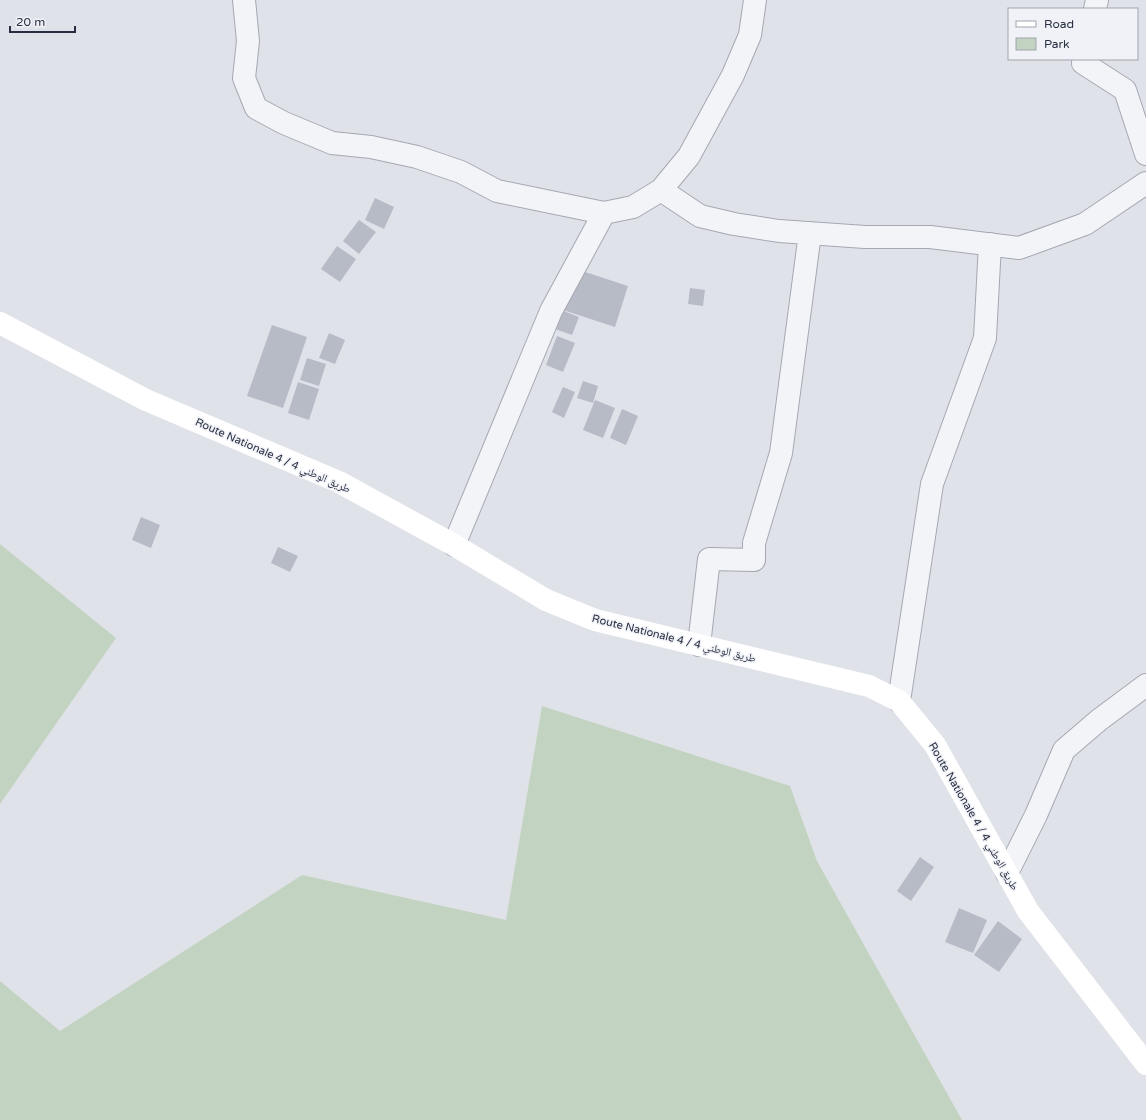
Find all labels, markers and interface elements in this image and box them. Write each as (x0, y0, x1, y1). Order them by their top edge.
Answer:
scale bar (10, 8, 75, 34)
legend (1008, 8, 1138, 60)
text: 20 m (16, 15, 45, 29)
text: Road (1044, 17, 1074, 31)
text: Park (1044, 37, 1070, 51)
street label: Route Nationale 4 / طريق الوطني 4 (192, 415, 352, 497)
street label: Route Nationale 4 / طريق الوطني 4 (590, 612, 757, 667)
street label: Route Nationale 4 / طريق الوطني 4 (924, 740, 1021, 893)

